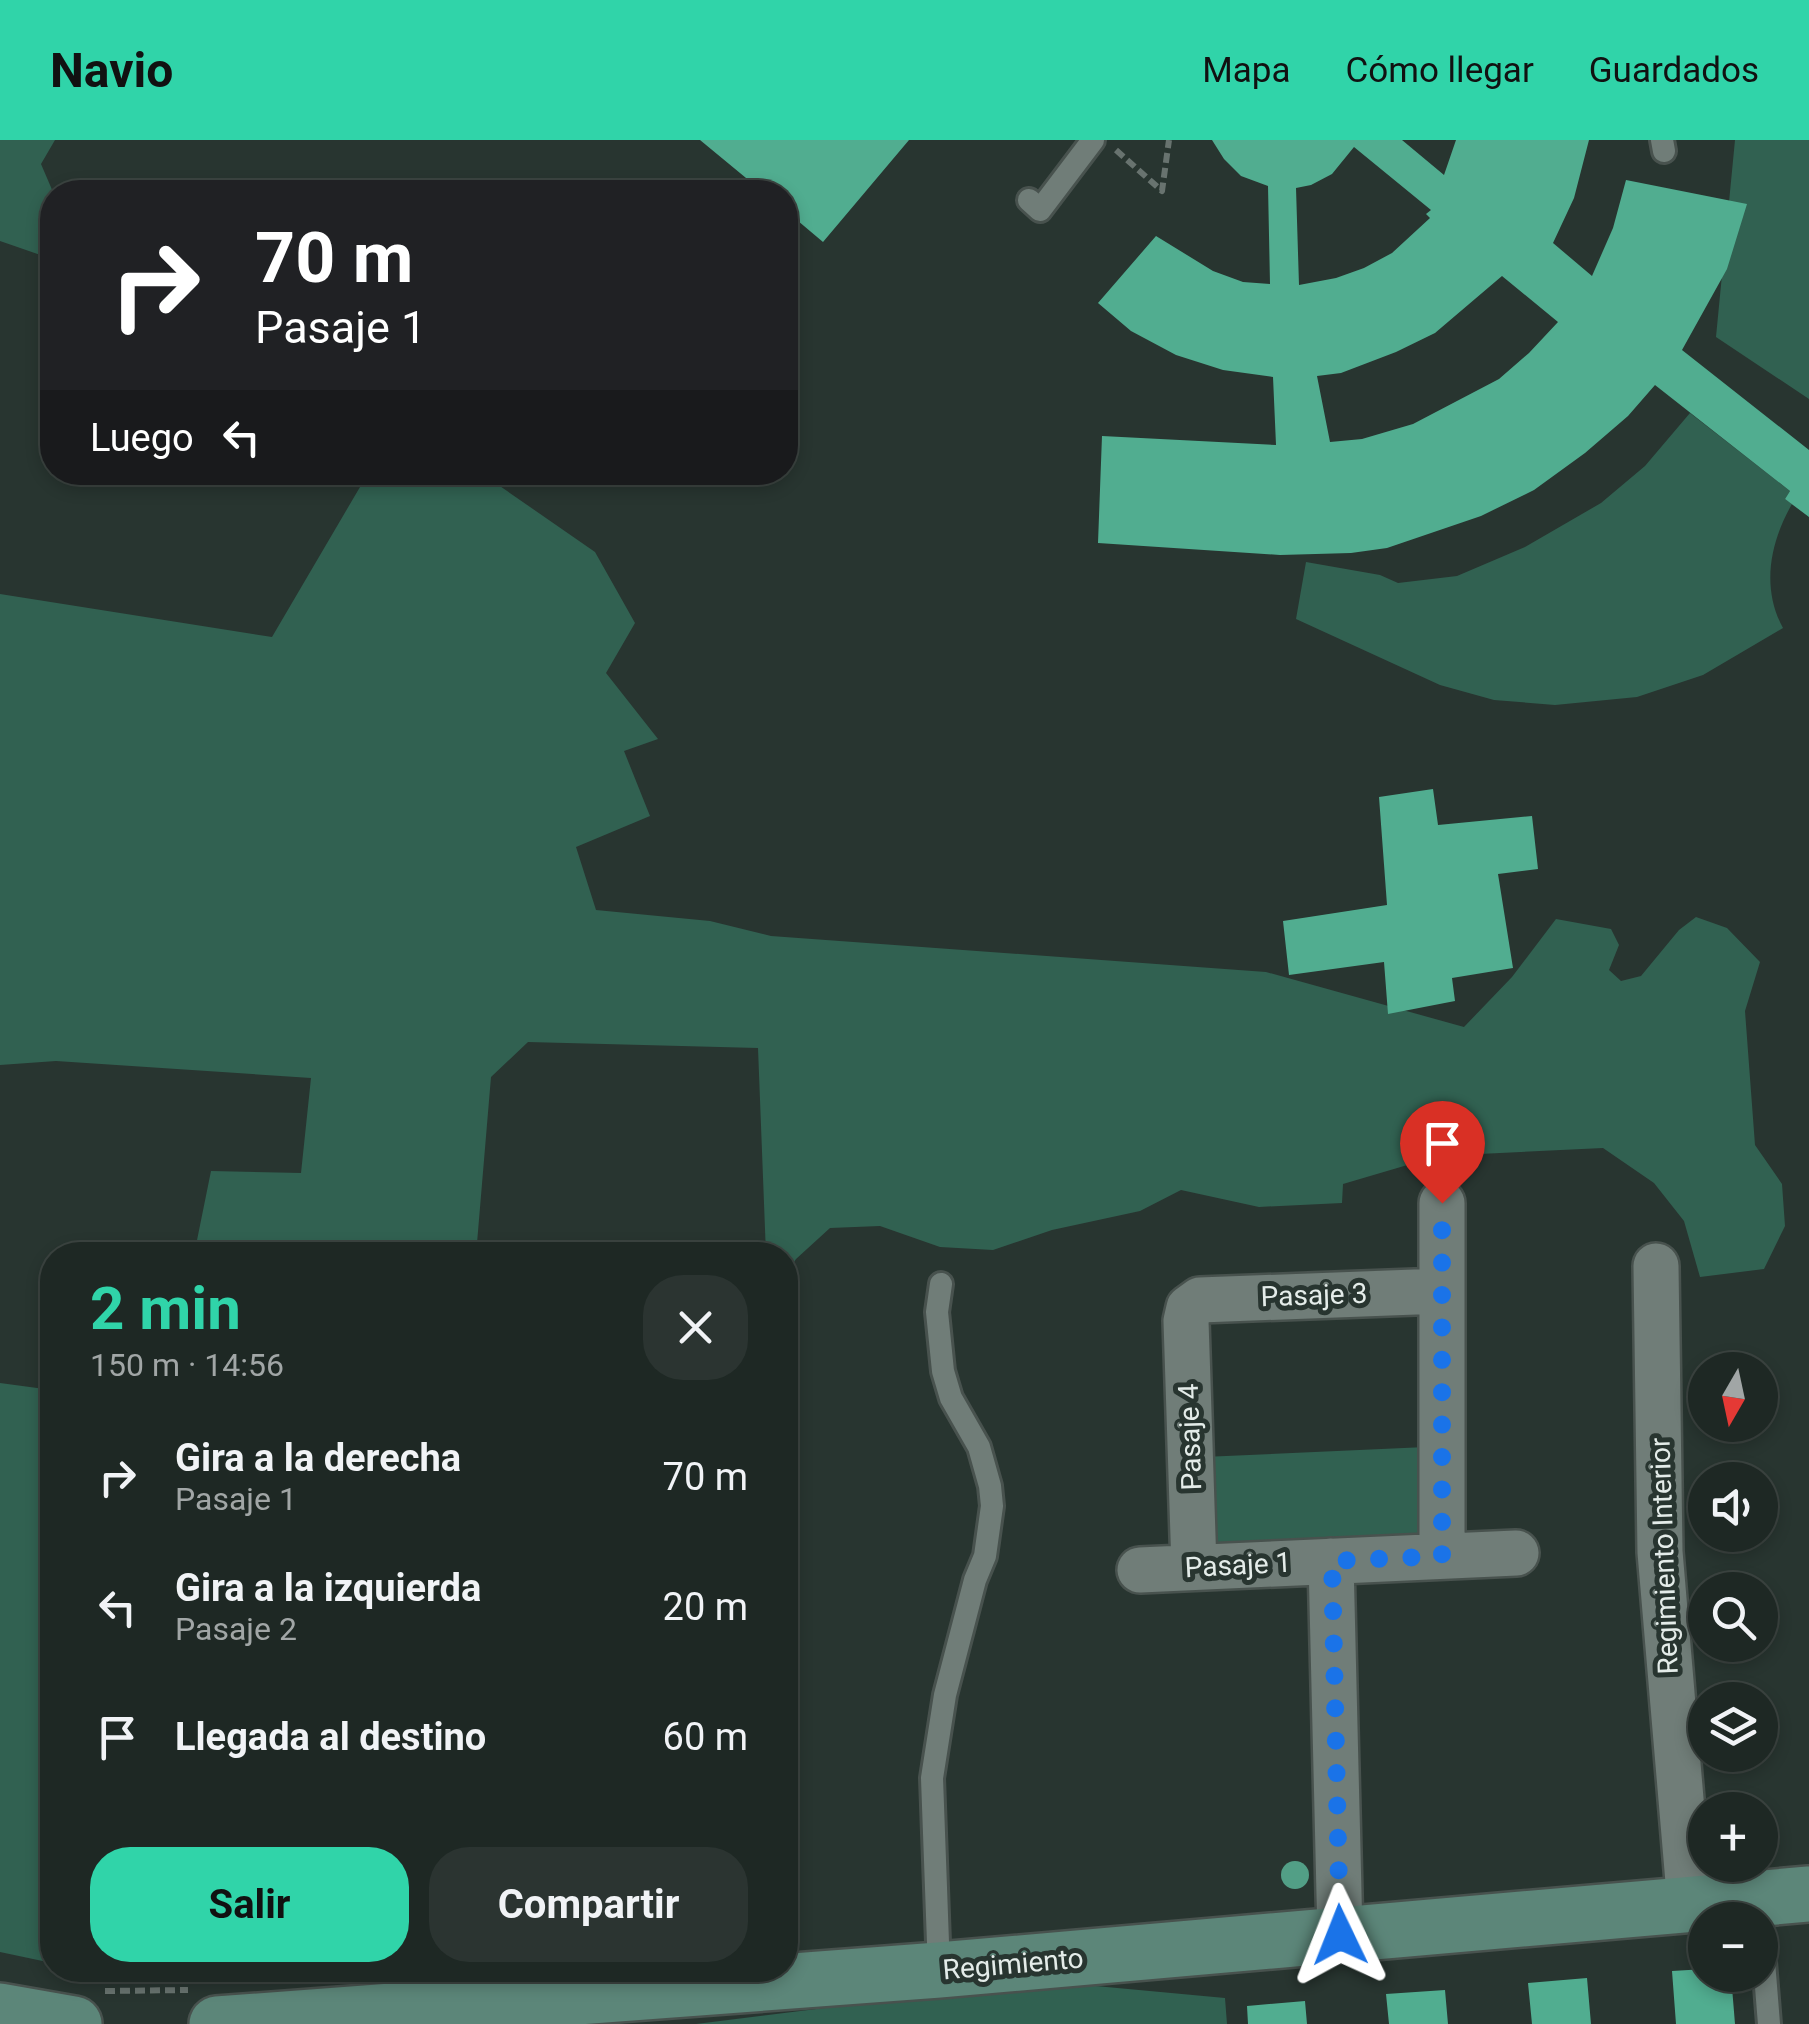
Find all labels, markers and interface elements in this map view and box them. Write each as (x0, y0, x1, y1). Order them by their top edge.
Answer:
text: Navio (50, 42, 173, 99)
text: Mapa (1202, 50, 1291, 91)
text: Cómo llegar (1346, 50, 1534, 91)
text: Guardados (1589, 50, 1759, 91)
text: 70 m (255, 217, 413, 299)
icon: right (90, 220, 220, 350)
text: Pasaje 1 (255, 301, 426, 354)
icon: left (214, 410, 269, 465)
text: Luego (90, 416, 194, 460)
pin (1400, 1101, 1485, 1204)
icon: arrive (1415, 1116, 1470, 1171)
text: 2 min (90, 1273, 241, 1344)
button: close (643, 1275, 748, 1380)
street label: Pasaje 3 (1260, 1277, 1368, 1313)
text: 150 m · 14:56 (90, 1346, 284, 1384)
north arrow (1688, 1352, 1778, 1442)
map controls (1688, 1352, 1778, 1992)
street label: Pasaje 4 (1172, 1383, 1208, 1491)
text: Gira a la derecha (175, 1436, 461, 1480)
street label: Regimiento Interior (1643, 1437, 1685, 1675)
icon: right (90, 1450, 145, 1505)
text: 70 m (663, 1455, 748, 1499)
button: sound (1688, 1462, 1778, 1552)
text: Pasaje 1 (175, 1480, 297, 1518)
street label: Pasaje 1 (1184, 1546, 1292, 1584)
text: Gira a la izquierda (175, 1566, 481, 1610)
button: search (1688, 1572, 1778, 1662)
icon: left (90, 1580, 145, 1635)
text: 20 m (663, 1585, 748, 1629)
text: Pasaje 2 (175, 1610, 297, 1648)
button: layers (1688, 1682, 1778, 1772)
icon: arrive (90, 1710, 145, 1765)
text: Llegada al destino (175, 1715, 486, 1759)
text: 60 m (663, 1715, 748, 1759)
button: + (1688, 1792, 1778, 1882)
button: Salir (90, 1847, 409, 1962)
button: Compartir (429, 1847, 748, 1962)
position arrow (1288, 1883, 1392, 1987)
button: − (1688, 1902, 1778, 1992)
street label: Regimiento (941, 1941, 1085, 1987)

